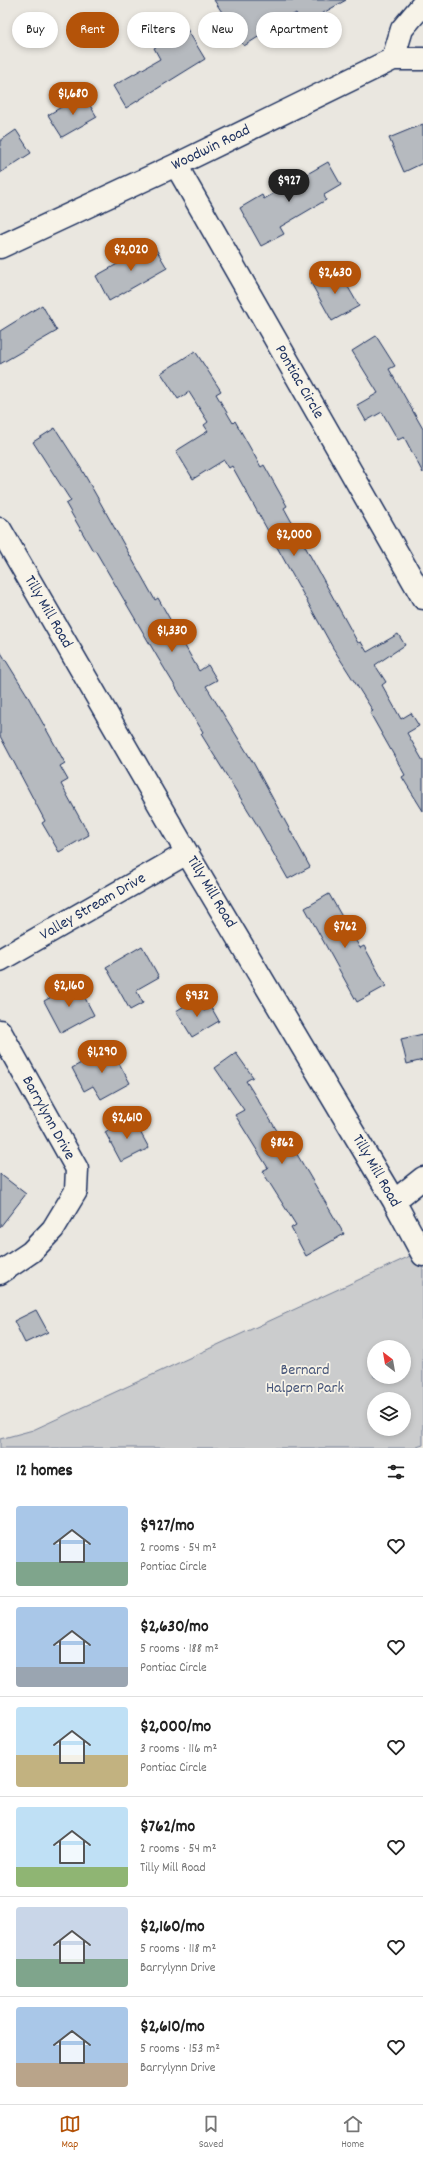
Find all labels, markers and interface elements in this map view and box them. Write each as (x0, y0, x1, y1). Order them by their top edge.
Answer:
chip: Buy (12, 12, 58, 48)
chip: Rent (66, 12, 119, 48)
chip: Filters (127, 12, 190, 48)
chip: New (198, 12, 248, 48)
chip: Apartment (256, 12, 342, 48)
pin: $1,680 (40, 82, 106, 116)
text: $1,680 (58, 85, 88, 104)
street label: Woodwin Road (168, 119, 254, 177)
pin: $927 (265, 169, 313, 203)
text: $927 (277, 172, 301, 191)
pin: $2,020 (98, 238, 164, 272)
text: $2,020 (114, 241, 148, 260)
pin: $2,630 (302, 261, 368, 295)
text: $2,630 (318, 264, 352, 283)
street label: Pontiac Circle (268, 341, 330, 423)
pin: $2,000 (261, 523, 327, 557)
text: $2,000 (276, 526, 312, 545)
street label: Tilly Mill Road (18, 571, 78, 653)
pin: $1,330 (139, 619, 205, 653)
text: $1,330 (157, 622, 187, 641)
street label: Tilly Mill Road (180, 852, 242, 932)
street label: Valley Stream Drive (36, 867, 150, 947)
pin: $762 (321, 915, 369, 949)
text: $762 (333, 918, 357, 937)
pin: $2,160 (36, 974, 102, 1008)
text: $2,160 (53, 977, 85, 996)
pin: $932 (173, 984, 221, 1018)
text: $932 (185, 987, 209, 1006)
pin: $1,290 (69, 1040, 135, 1074)
text: $1,290 (87, 1043, 117, 1062)
street label: Barrylynn Drive (15, 1072, 81, 1164)
pin: $2,610 (94, 1106, 160, 1140)
text: $2,610 (111, 1109, 143, 1128)
street label: Tilly Mill Road (346, 1130, 406, 1212)
pin: $862 (258, 1131, 306, 1165)
text: $862 (270, 1134, 294, 1153)
north arrow (367, 1340, 411, 1384)
map controls (367, 1340, 411, 1436)
park label: Bernard Halpern Park (266, 1359, 344, 1400)
button: layers (367, 1392, 411, 1436)
text: 12 homes (16, 1460, 73, 1484)
icon: filters (385, 1461, 407, 1483)
text: $927/mo (140, 1515, 194, 1539)
icon: home (48, 1522, 96, 1570)
icon: heart (385, 1535, 407, 1557)
text: 2 rooms · 54 m² (140, 1539, 216, 1558)
text: Pontiac Circle (140, 1558, 207, 1577)
text: $2,630/mo (140, 1616, 209, 1640)
icon: home (48, 1623, 96, 1671)
icon: heart (385, 1636, 407, 1658)
text: 5 rooms · 188 m² (140, 1640, 219, 1659)
text: Pontiac Circle (140, 1659, 207, 1678)
text: $2,000/mo (140, 1716, 211, 1740)
icon: home (48, 1723, 96, 1771)
icon: heart (385, 1736, 407, 1758)
text: 3 rooms · 116 m² (140, 1740, 217, 1759)
text: Pontiac Circle (140, 1759, 207, 1778)
text: $762/mo (140, 1816, 195, 1840)
icon: home (48, 1823, 96, 1871)
icon: heart (385, 1836, 407, 1858)
text: 2 rooms · 54 m² (140, 1840, 216, 1859)
text: Tilly Mill Road (140, 1859, 205, 1878)
text: $2,160/mo (140, 1916, 205, 1940)
icon: home (48, 1923, 96, 1971)
icon: heart (385, 1936, 407, 1958)
text: 5 rooms · 118 m² (140, 1940, 216, 1959)
text: Barrylynn Drive (140, 1959, 216, 1978)
text: $2,610/mo (140, 2016, 205, 2040)
icon: home (48, 2023, 96, 2071)
icon: heart (385, 2036, 407, 2058)
text: 5 rooms · 153 m² (140, 2040, 220, 2059)
text: Barrylynn Drive (140, 2059, 216, 2078)
tab: Map (59, 2113, 81, 2153)
tab: Saved (199, 2113, 223, 2153)
tab: Home (341, 2113, 364, 2153)

